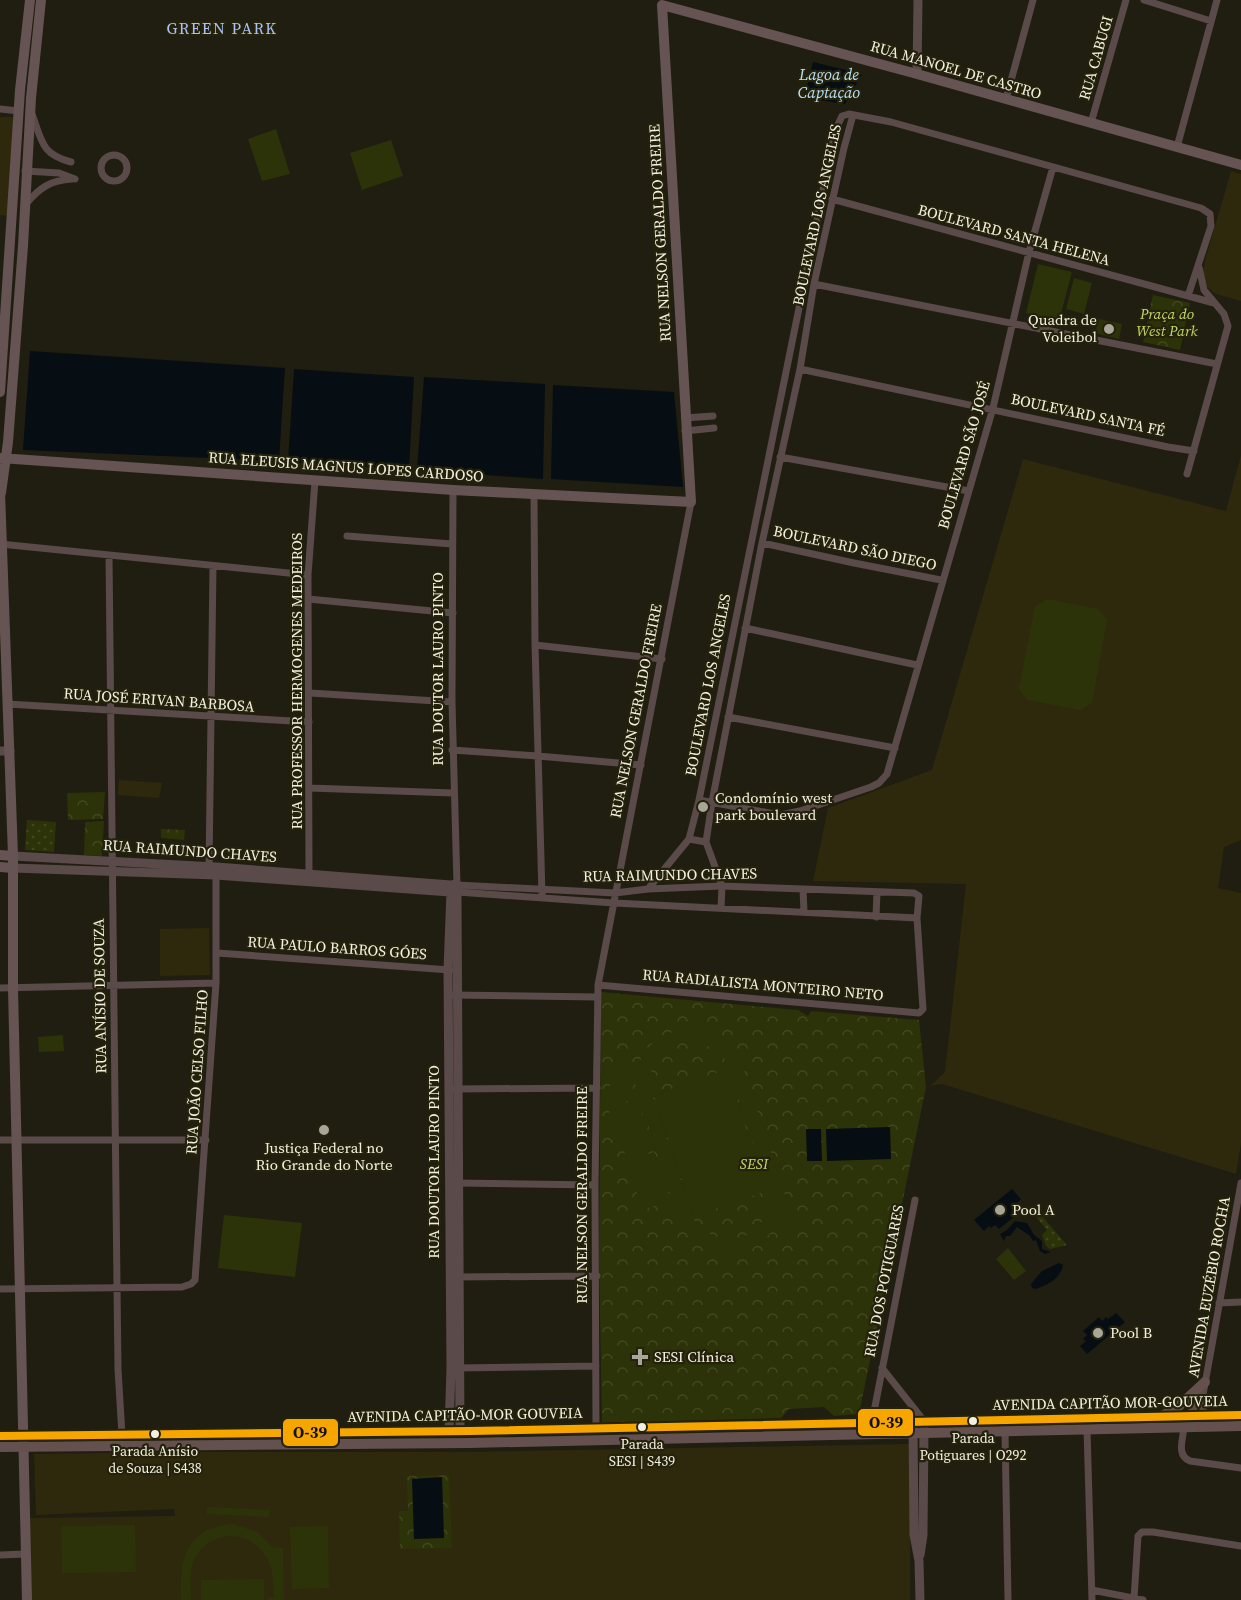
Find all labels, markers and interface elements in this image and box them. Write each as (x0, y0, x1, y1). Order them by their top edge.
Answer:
street label: RUA CABUGI (1073, 13, 1118, 102)
district label: GREEN PARK (167, 17, 277, 39)
street label: RUA MANOEL DE CASTRO (868, 35, 1044, 104)
water label: Lagoa de Captação (798, 63, 860, 103)
street label: BOULEVARD LOS ANGELES (787, 122, 846, 308)
street label: RUA NELSON GERALDO FREIRE (643, 124, 676, 342)
street label: BOULEVARD SANTA HELENA (916, 199, 1113, 270)
park label: Praça do West Park (1136, 303, 1199, 341)
place label: Quadra de Voleibol (1028, 309, 1098, 347)
marker: Quadra de Voleibol (1102, 322, 1116, 336)
street label: BOULEVARD SÃO JOSÉ (932, 378, 995, 531)
street label: BOULEVARD SANTA FÉ (1009, 388, 1167, 441)
street label: RUA ELEUSIS MAGNUS LOPES CARDOSO (208, 446, 485, 487)
street label: BOULEVARD SÃO DIEGO (772, 520, 939, 575)
street label: RUA PROFESSOR HERMOGENES MEDEIROS (286, 532, 307, 830)
street label: RUA DOUTOR LAURO PINTO (427, 572, 448, 766)
street label: BOULEVARD LOS ANGELES (680, 592, 736, 778)
street label: RUA NELSON GERALDO FREIRE (604, 602, 667, 820)
street label: RUA JOSÉ ERIVAN BARBOSA (63, 682, 255, 717)
place label: Condomínio west park boulevard (715, 787, 832, 825)
marker: Condomínio west park boulevard (696, 800, 710, 814)
street label: RUA RAIMUNDO CHAVES (102, 834, 278, 867)
street label: RUA RAIMUNDO CHAVES (583, 862, 758, 887)
street label: RUA ANÍSIO DE SOUZA (88, 918, 111, 1074)
street label: RUA PAULO BARROS GÓES (247, 931, 428, 964)
street label: RUA RADIALISTA MONTEIRO NETO (642, 963, 885, 1006)
street label: RUA JOÃO CELSO FILHO (180, 989, 213, 1155)
street label: RUA DOUTOR LAURO PINTO (423, 1065, 444, 1259)
street label: RUA NELSON GERALDO FREIRE (571, 1086, 592, 1304)
marker: Justiça Federal no Rio Grande do Norte (317, 1123, 331, 1137)
place label: Justiça Federal no Rio Grande do Norte (255, 1137, 393, 1175)
park label: SESI (740, 1153, 769, 1174)
street label: AVENIDA EUZÉBIO ROCHA (1182, 1195, 1235, 1379)
place label: Pool A (1012, 1199, 1055, 1220)
street label: RUA DOS POTIGUARES (858, 1203, 909, 1359)
marker: Pool A (993, 1203, 1007, 1217)
place label: Pool B (1110, 1322, 1152, 1343)
marker: Pool B (1091, 1326, 1105, 1340)
place label: SESI Clínica (654, 1346, 734, 1367)
marker: SESI Clínica (631, 1348, 649, 1366)
street label: AVENIDA CAPITÃO MOR-GOUVEIA (992, 1390, 1228, 1415)
street label: AVENIDA CAPITÃO-MOR GOUVEIA (347, 1402, 583, 1427)
line badge: O-39 (857, 1408, 914, 1437)
text: O-39 (869, 1411, 903, 1433)
marker: Parada Potiguares | O292 (967, 1415, 979, 1427)
line badge: O-39 (282, 1418, 339, 1447)
text: O-39 (293, 1421, 327, 1443)
marker: Parada SESI | S439 (636, 1421, 648, 1433)
marker: Parada Anísio de Souza | S438 (149, 1428, 161, 1440)
place label: Parada Potiguares | O292 (919, 1428, 1027, 1465)
place label: Parada SESI | S439 (609, 1434, 675, 1471)
place label: Parada Anísio de Souza | S438 (108, 1441, 202, 1478)

